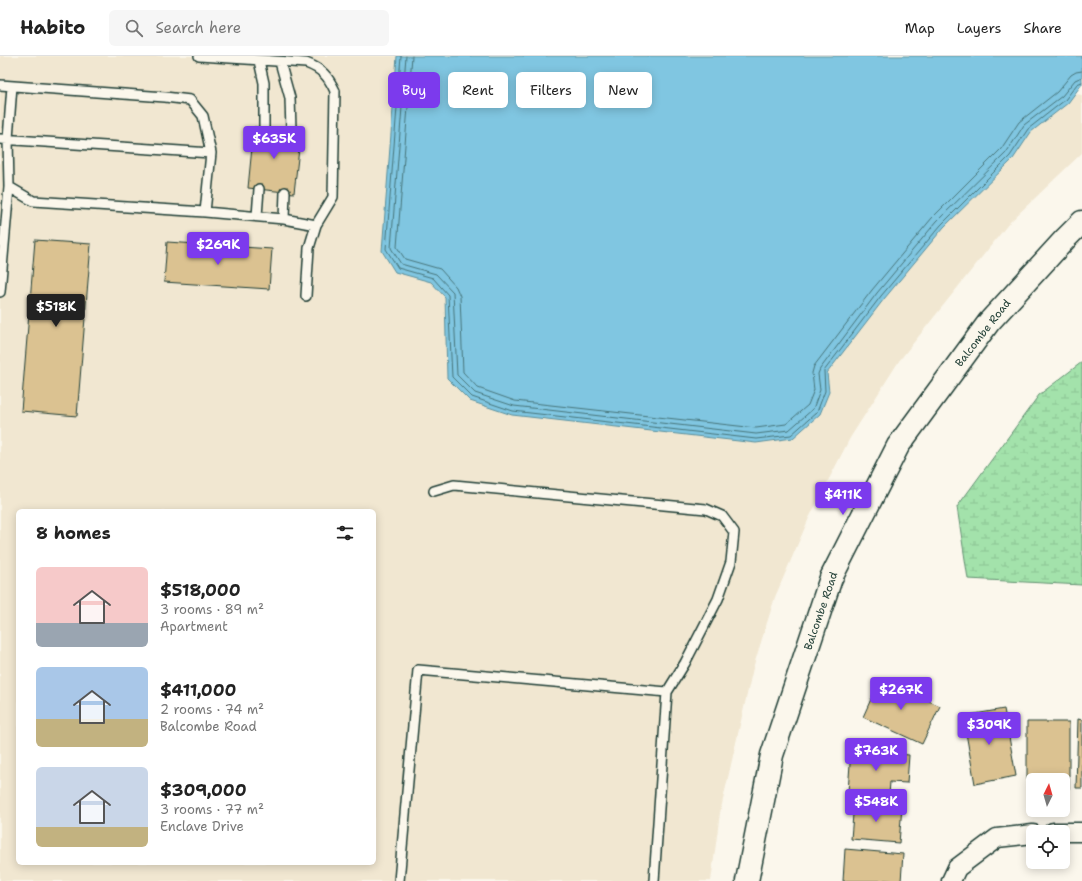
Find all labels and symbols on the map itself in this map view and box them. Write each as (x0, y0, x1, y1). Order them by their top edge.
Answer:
pin: $635K (246, 126, 302, 160)
pin: $269K (190, 232, 246, 266)
pin: $518K (28, 294, 84, 328)
street label: Balcombe Road (952, 296, 1014, 370)
pin: $411K (815, 482, 871, 516)
street label: Balcombe Road (801, 570, 841, 652)
pin: $267K (873, 677, 929, 711)
pin: $309K (961, 712, 1017, 746)
pin: $763K (848, 738, 904, 772)
north arrow (1026, 773, 1070, 817)
pin: $548K (848, 789, 904, 823)

